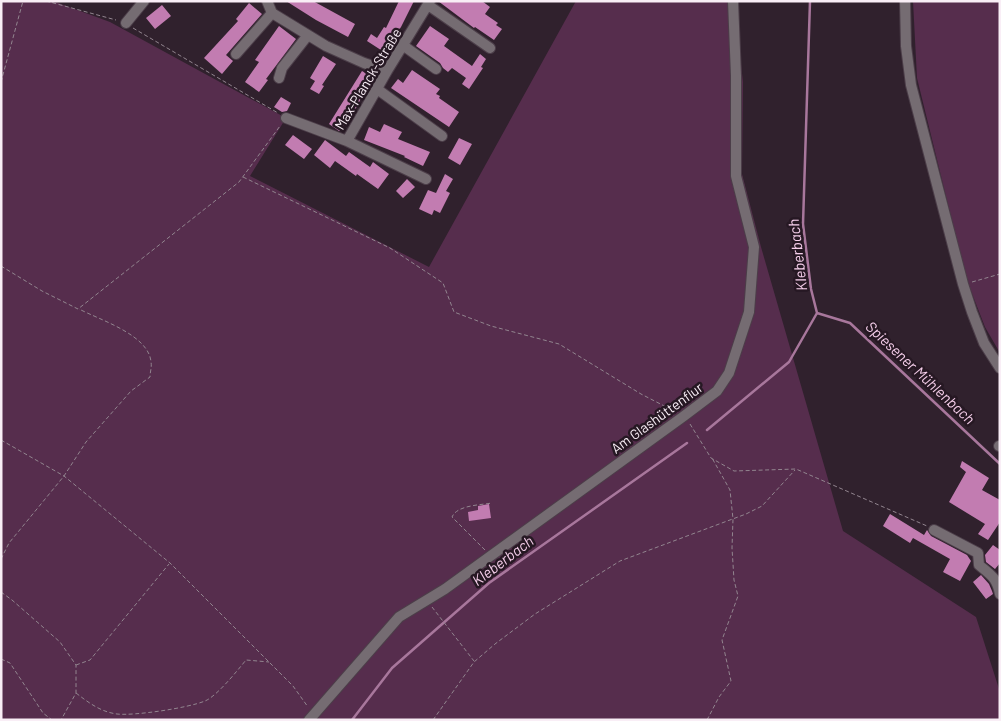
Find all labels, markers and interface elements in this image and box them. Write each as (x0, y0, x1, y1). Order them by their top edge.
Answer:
street label: Max-Planck-Straße (331, 25, 405, 133)
water label: Kleberbach (784, 218, 810, 292)
water label: Spiesener Mühlenbach (862, 317, 979, 428)
street label: Am Glashüttenflur (607, 379, 706, 457)
water label: Kleberbach (468, 531, 537, 589)

